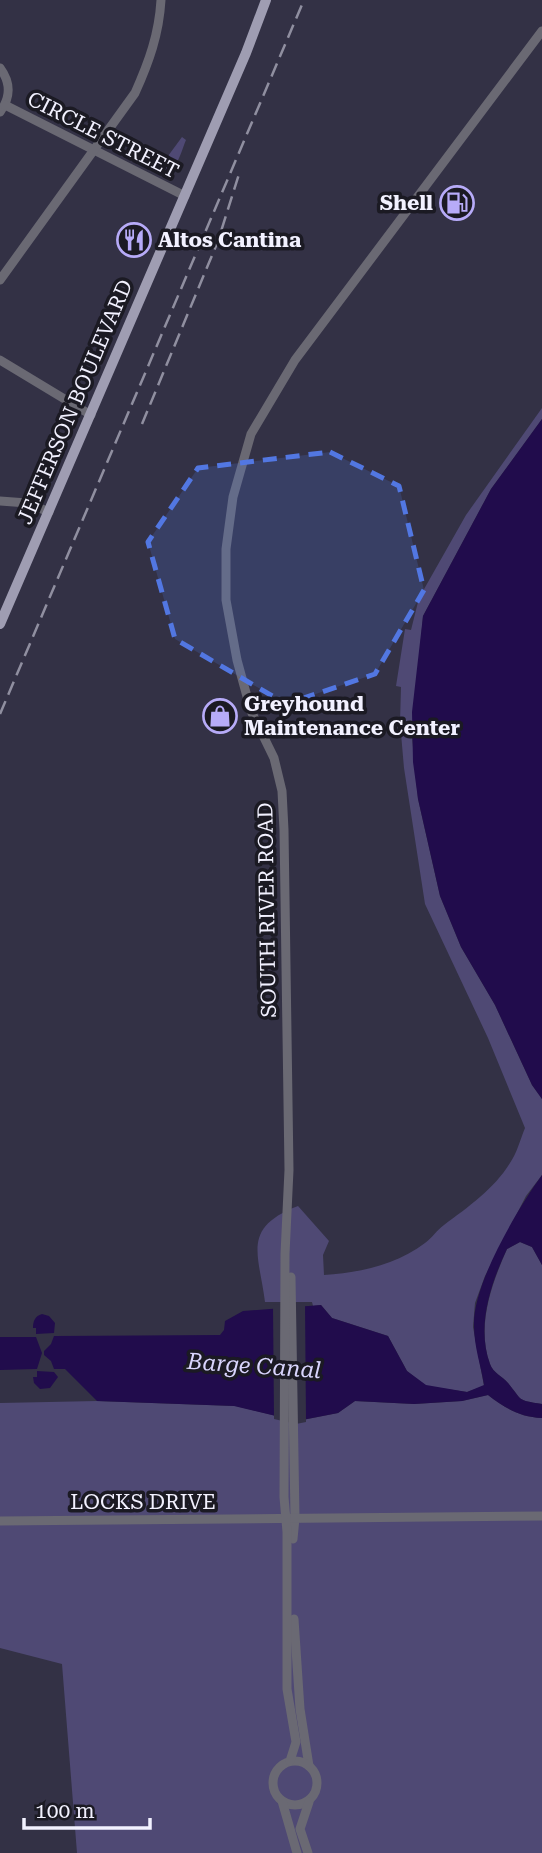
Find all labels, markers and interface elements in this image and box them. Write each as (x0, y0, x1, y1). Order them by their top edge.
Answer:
street label: CIRCLE STREET (23, 87, 183, 183)
fuel station icon: Shell (438, 184, 476, 222)
place label: Shell (380, 191, 433, 215)
restaurant icon: Altos Cantina (115, 221, 153, 259)
place label: Altos Cantina (158, 228, 302, 252)
street label: JEFFERSON BOULEVARD (13, 276, 137, 528)
place label: Greyhound Maintenance Center (244, 692, 460, 740)
shop icon: Greyhound Maintenance Center (201, 697, 239, 735)
street label: SOUTH RIVER ROAD (253, 802, 281, 1018)
water label: Barge Canal (185, 1348, 322, 1384)
street label: LOCKS DRIVE (70, 1490, 216, 1514)
scale bar (24, 1786, 150, 1830)
text: 100 m (35, 1799, 95, 1823)

